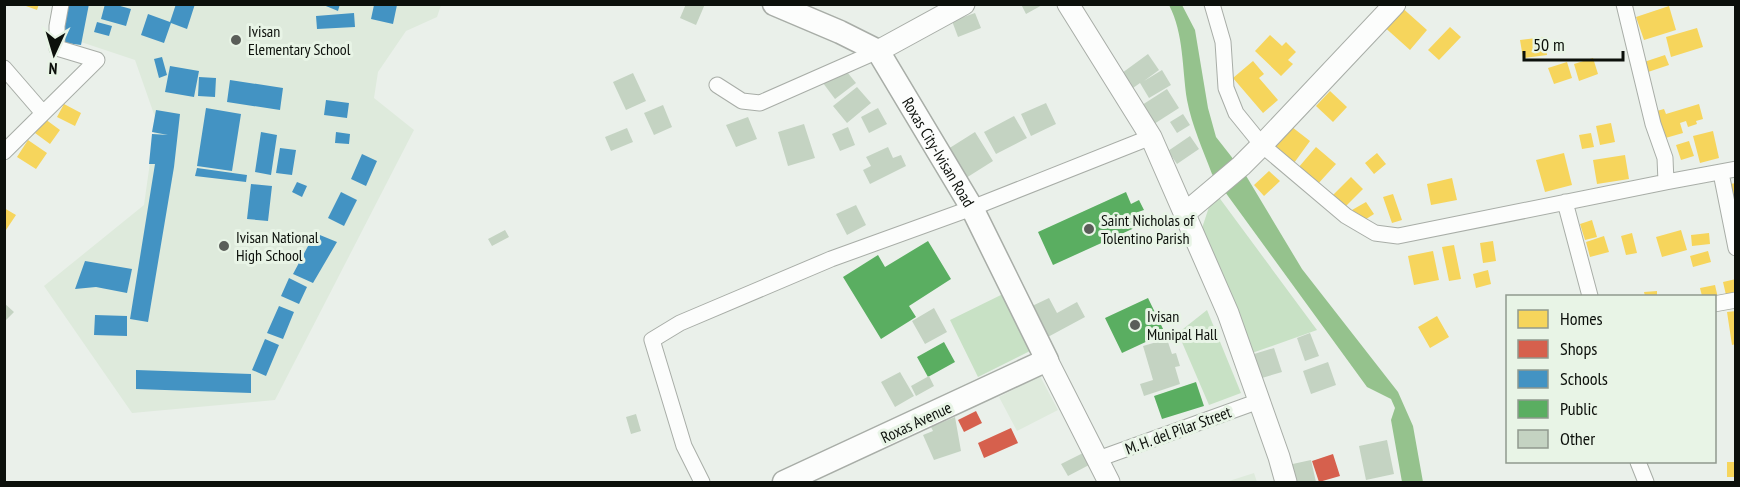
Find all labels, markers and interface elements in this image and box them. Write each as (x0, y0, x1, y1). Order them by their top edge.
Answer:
place label: Ivisan Elementary School (248, 21, 351, 59)
north arrow (24, 24, 84, 84)
scale bar (1524, 24, 1623, 62)
marker: Ivisan Elementary School (229, 33, 243, 47)
text: 50 m (1533, 33, 1565, 56)
text: N (48, 59, 58, 79)
street label: Roxas City-Ivisan Road (898, 94, 979, 211)
place label: Saint Nicholas of Tolentino Parish (1101, 210, 1195, 248)
marker: Saint Nicholas of Tolentino Parish (1082, 222, 1096, 236)
place label: Ivisan National High School (236, 227, 319, 265)
marker: Ivisan National High School (217, 239, 231, 253)
legend (1506, 295, 1716, 463)
place label: Ivisan Munipal Hall (1147, 306, 1218, 344)
text: Homes (1560, 307, 1603, 330)
marker: Ivisan Munipal Hall (1128, 318, 1142, 332)
text: Shops (1560, 337, 1597, 360)
text: Schools (1560, 367, 1608, 390)
street label: Roxas Avenue (878, 397, 954, 447)
text: Public (1560, 397, 1598, 420)
street label: M. H. del Pilar Street (1122, 401, 1234, 458)
text: Other (1560, 427, 1595, 450)

